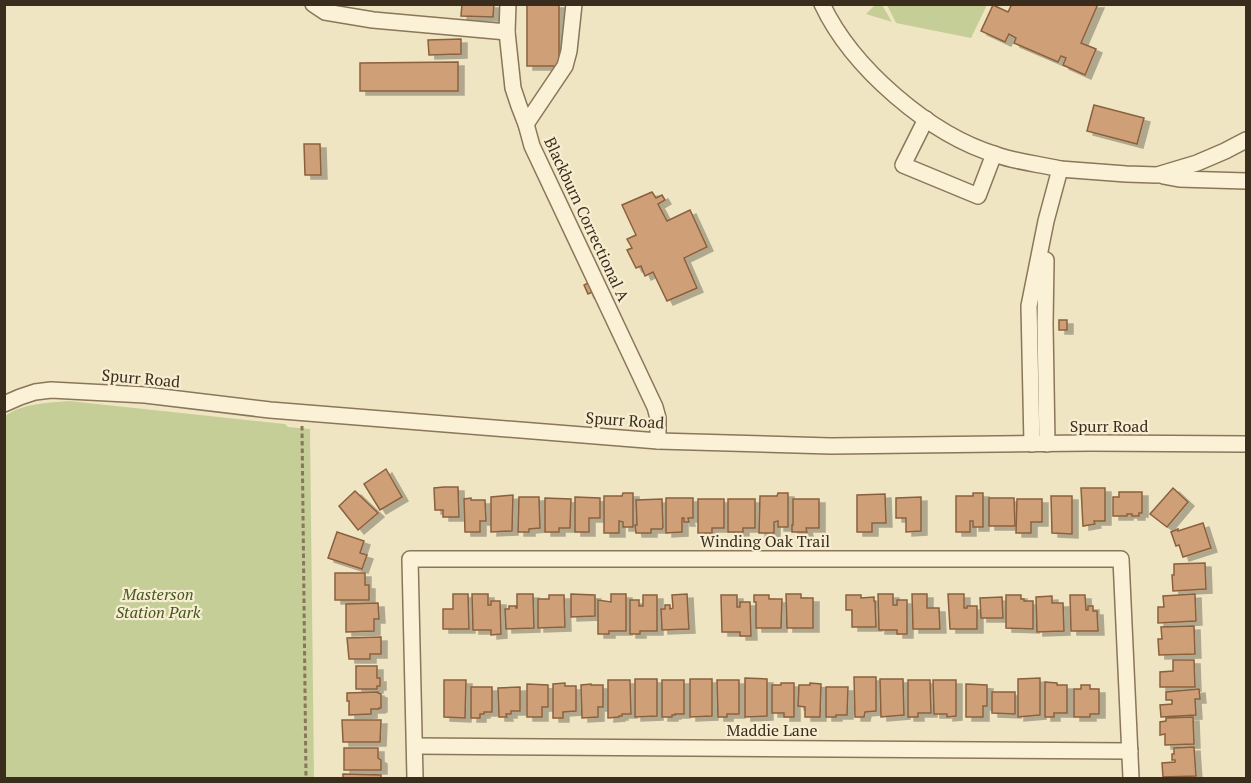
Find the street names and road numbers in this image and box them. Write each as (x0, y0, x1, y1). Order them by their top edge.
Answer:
street label: Blackburn Correctional A (539, 133, 635, 305)
street label: Spurr Road (101, 364, 181, 392)
street label: Spurr Road (585, 406, 665, 434)
street label: Spurr Road (1070, 415, 1148, 437)
street label: Winding Oak Trail (700, 530, 830, 552)
street label: Maddie Lane (727, 719, 817, 741)

